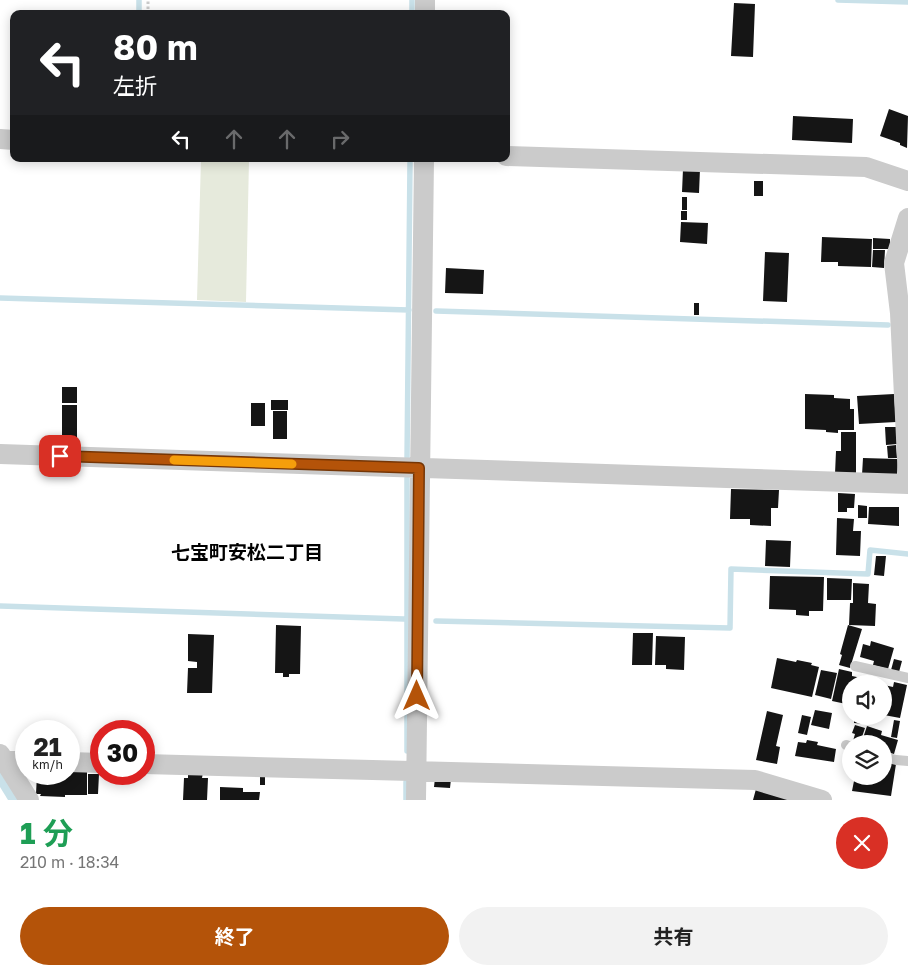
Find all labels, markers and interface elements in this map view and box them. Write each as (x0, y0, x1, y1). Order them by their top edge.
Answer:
text: 80 m (113, 26, 198, 68)
icon: left (30, 30, 95, 95)
text: 左折 (113, 72, 157, 99)
icon: left (167, 125, 195, 153)
icon: ahead (220, 125, 248, 153)
icon: ahead (273, 125, 301, 153)
icon: right (326, 125, 354, 153)
pin (39, 435, 81, 477)
icon: arrive (46, 442, 74, 470)
district label: 七宝町安松二丁目 (171, 540, 323, 563)
position arrow (390, 669, 442, 721)
map controls (842, 675, 892, 785)
button: sound (842, 675, 892, 725)
speed limit sign: 30 (90, 720, 155, 785)
text: 21 (33, 731, 62, 762)
button: layers (842, 735, 892, 785)
text: km/h (32, 757, 63, 772)
text: 1 分 (20, 815, 73, 851)
button: close (836, 817, 888, 869)
text: 210 m · 18:34 (20, 852, 119, 872)
button: 終了 (20, 907, 449, 965)
button: 共有 (459, 907, 888, 965)

